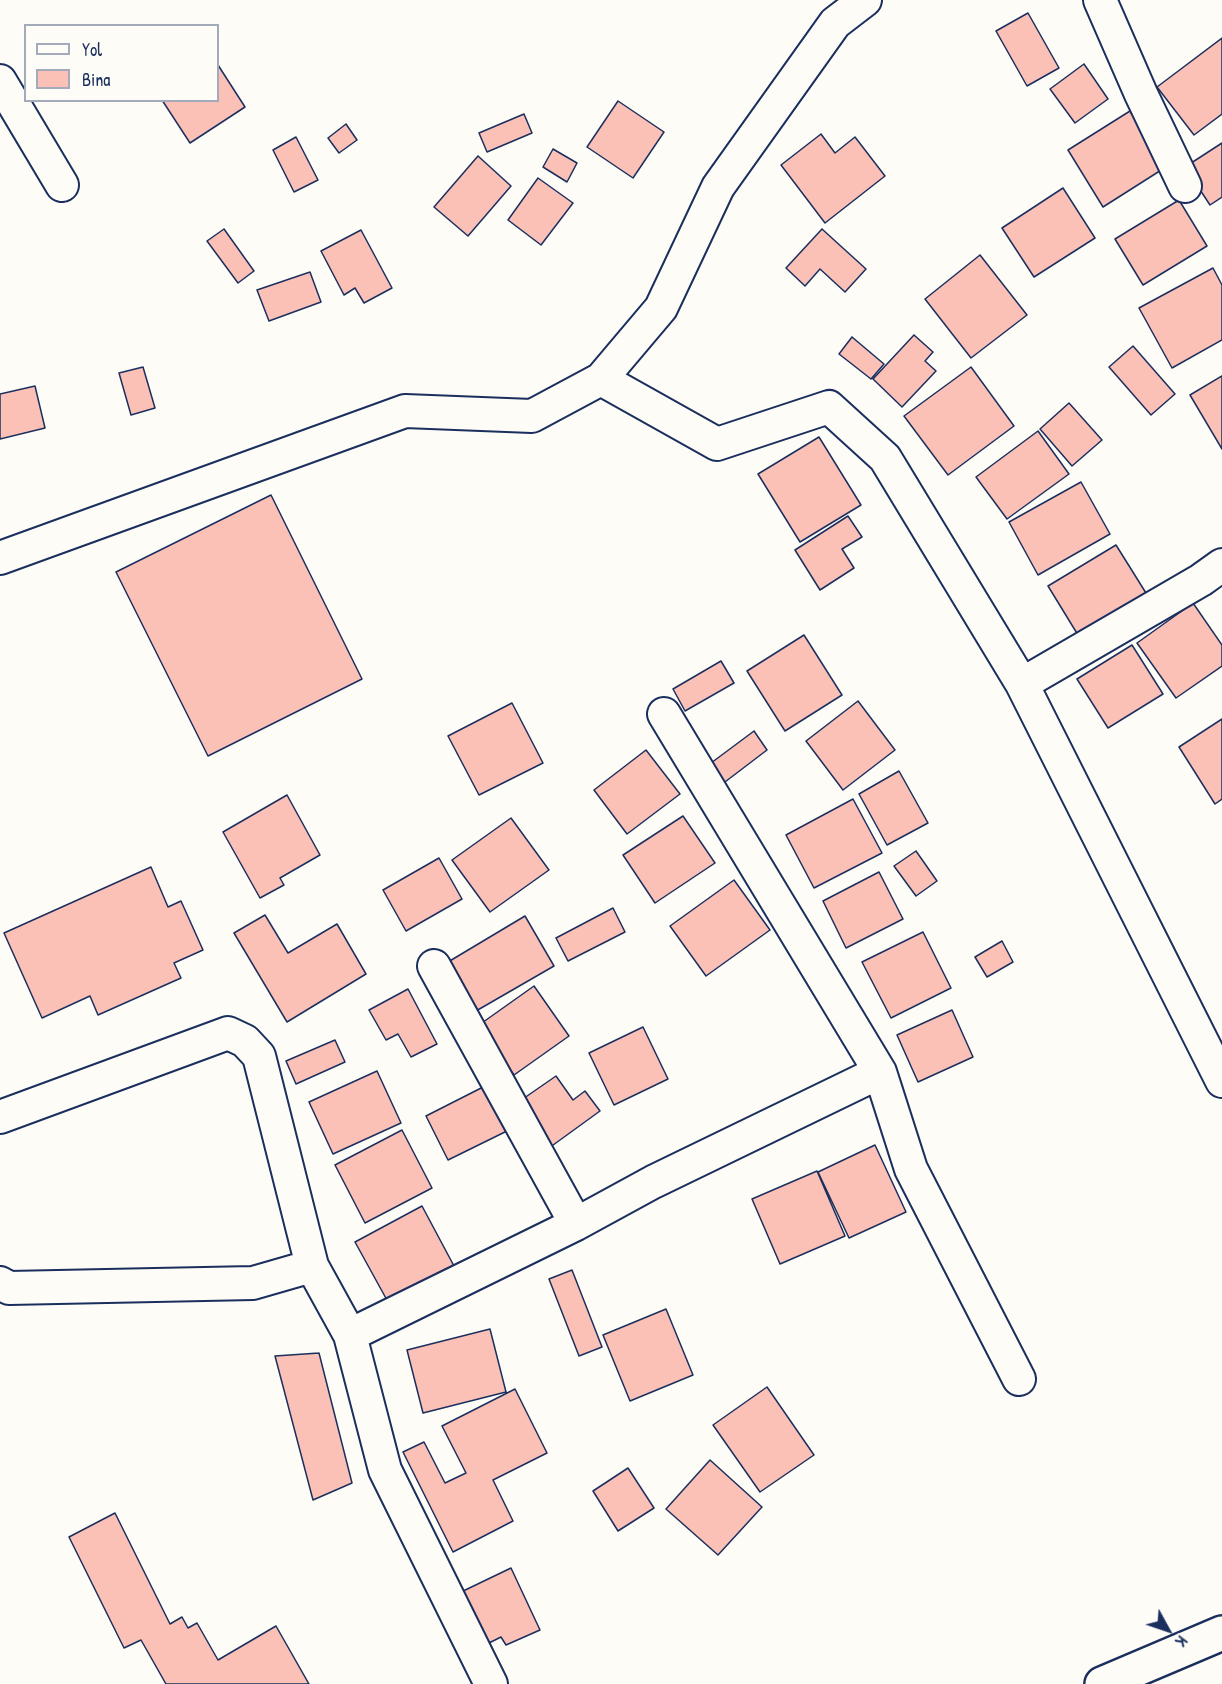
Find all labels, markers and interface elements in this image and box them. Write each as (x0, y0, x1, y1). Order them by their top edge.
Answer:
legend (24, 24, 219, 102)
text: Yol (82, 37, 102, 62)
text: Bina (82, 67, 110, 92)
north arrow (1138, 1600, 1198, 1660)
text: K (1171, 1631, 1193, 1652)

